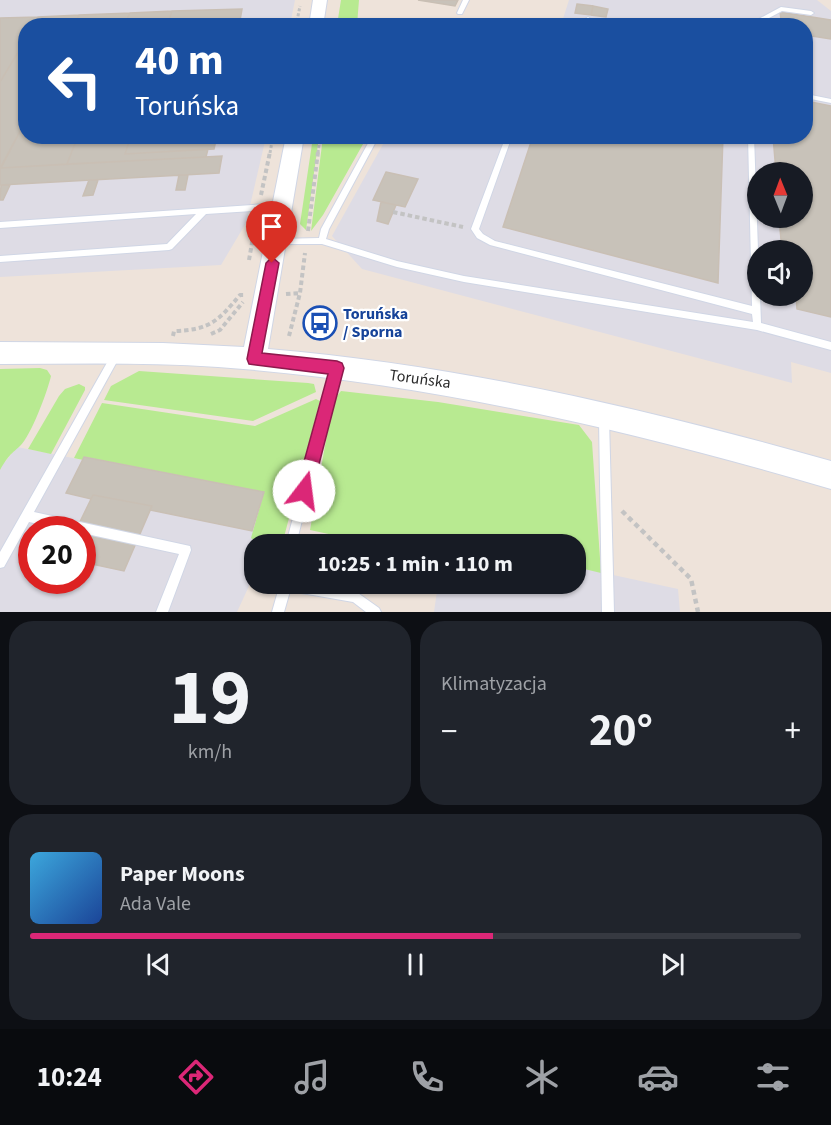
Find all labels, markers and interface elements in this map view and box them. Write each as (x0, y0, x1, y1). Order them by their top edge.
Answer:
text: 40 m (135, 31, 224, 91)
icon: left (36, 42, 114, 120)
text: Toruńska (135, 87, 239, 126)
north arrow (747, 162, 813, 228)
map controls (747, 162, 813, 306)
pin (246, 201, 297, 263)
icon: arrive (255, 210, 288, 243)
button: sound (747, 240, 813, 306)
place label: Toruńska / Sporna (343, 303, 408, 343)
bus stop icon: Toruńska / Sporna (302, 305, 338, 341)
street label: Toruńska (388, 364, 452, 394)
position arrow (272, 459, 336, 523)
speed limit sign: 20 (18, 516, 96, 594)
text: 10:25 · 1 min · 110 m (317, 548, 513, 580)
text: 19 (169, 643, 251, 754)
text: Klimatyzacja (441, 670, 547, 698)
text: 20° (589, 699, 653, 763)
text: − (441, 708, 457, 755)
text: + (785, 708, 801, 755)
text: km/h (188, 738, 232, 766)
text: Paper Moons (120, 858, 245, 890)
text: Ada Vale (120, 890, 191, 918)
icon: previous (142, 948, 175, 981)
icon: pause (399, 948, 432, 981)
icon: next (656, 948, 689, 981)
icon: directions (175, 1056, 217, 1098)
icon: music (291, 1056, 333, 1098)
icon: phone (406, 1056, 448, 1098)
icon: climate (521, 1056, 563, 1098)
icon: car (637, 1056, 679, 1098)
icon: filters (752, 1056, 794, 1098)
text: 10:24 (37, 1058, 102, 1097)

